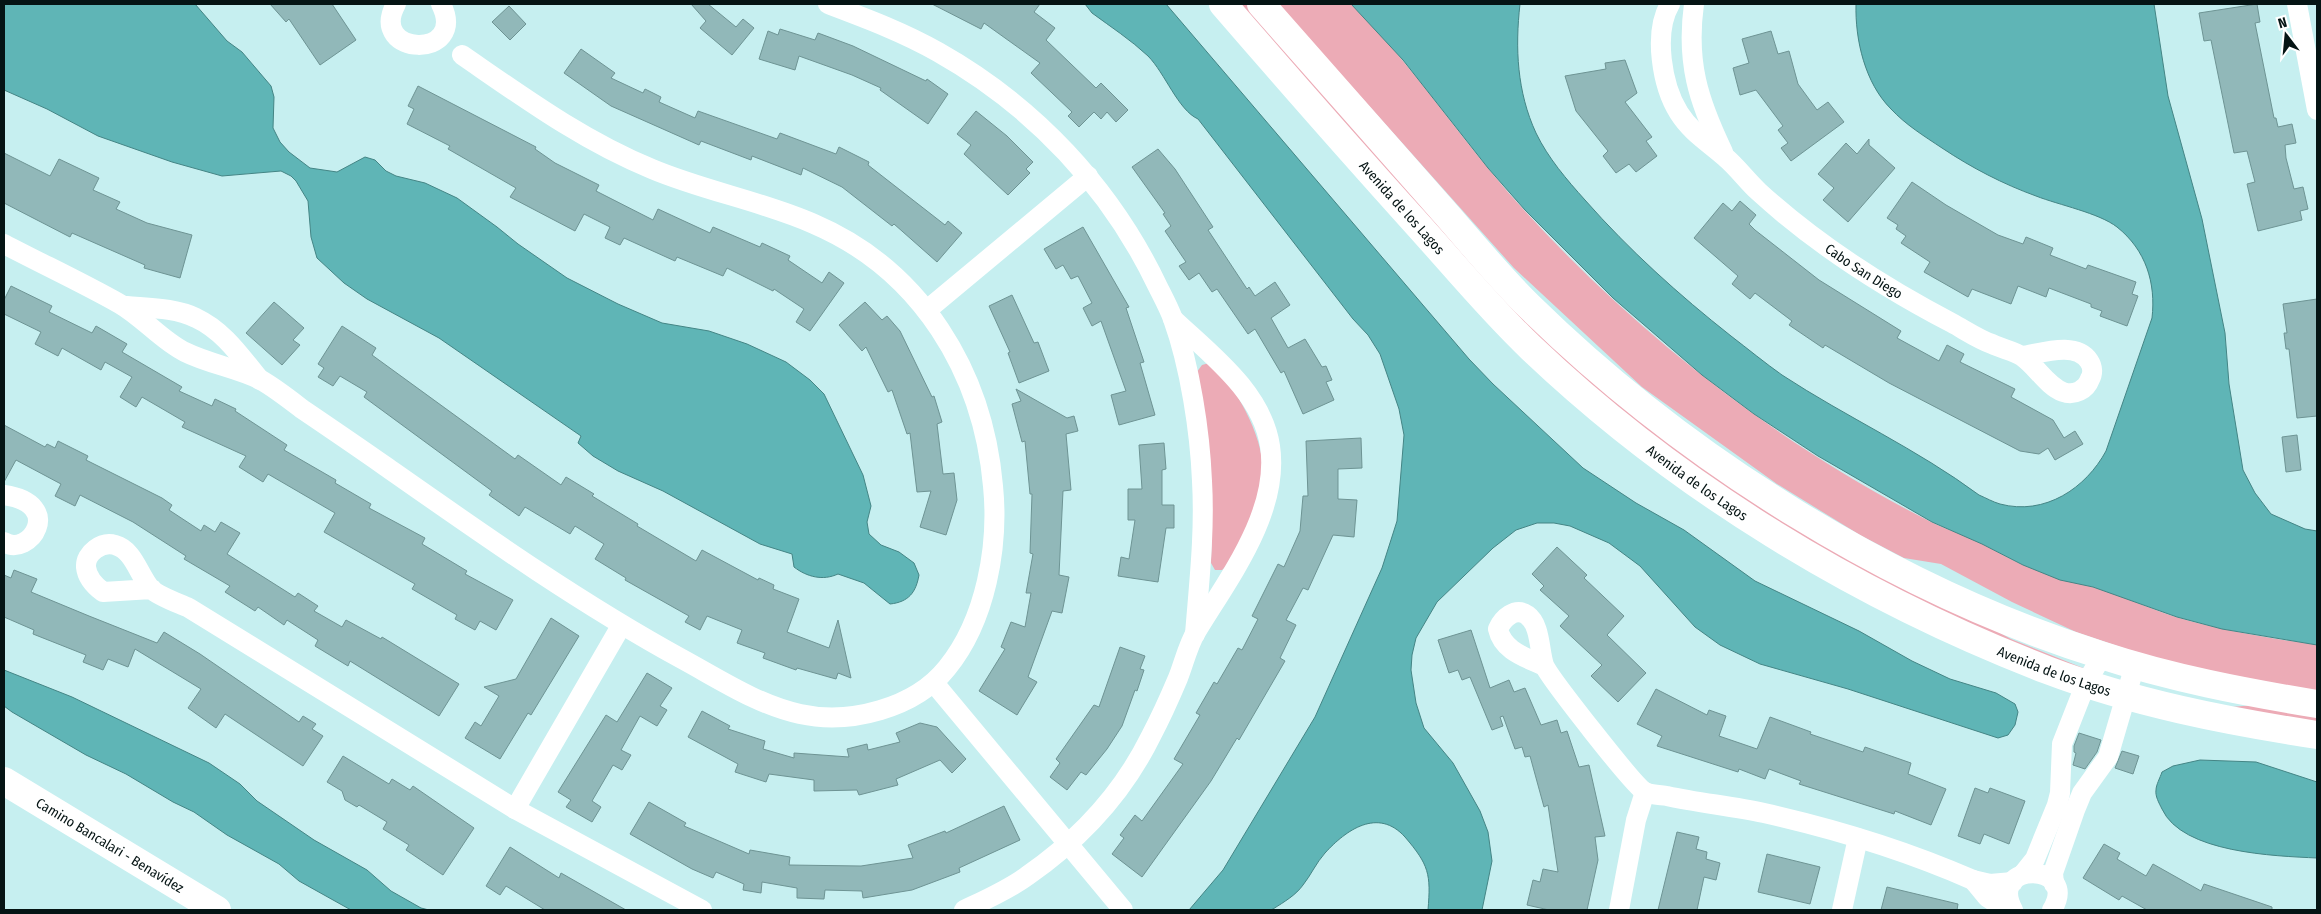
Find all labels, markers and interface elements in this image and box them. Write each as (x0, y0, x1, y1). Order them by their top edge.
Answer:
north arrow (2261, 10, 2311, 60)
text: N (2276, 14, 2289, 32)
street label: Avenida de los Lagos (1355, 158, 1448, 258)
street label: Cabo San Diego (1822, 240, 1905, 303)
street label: Avenida de los Lagos (1643, 442, 1751, 525)
street label: Avenida de los Lagos (1995, 643, 2113, 700)
street label: Camino Bancalari - Benavídez (33, 794, 187, 897)

